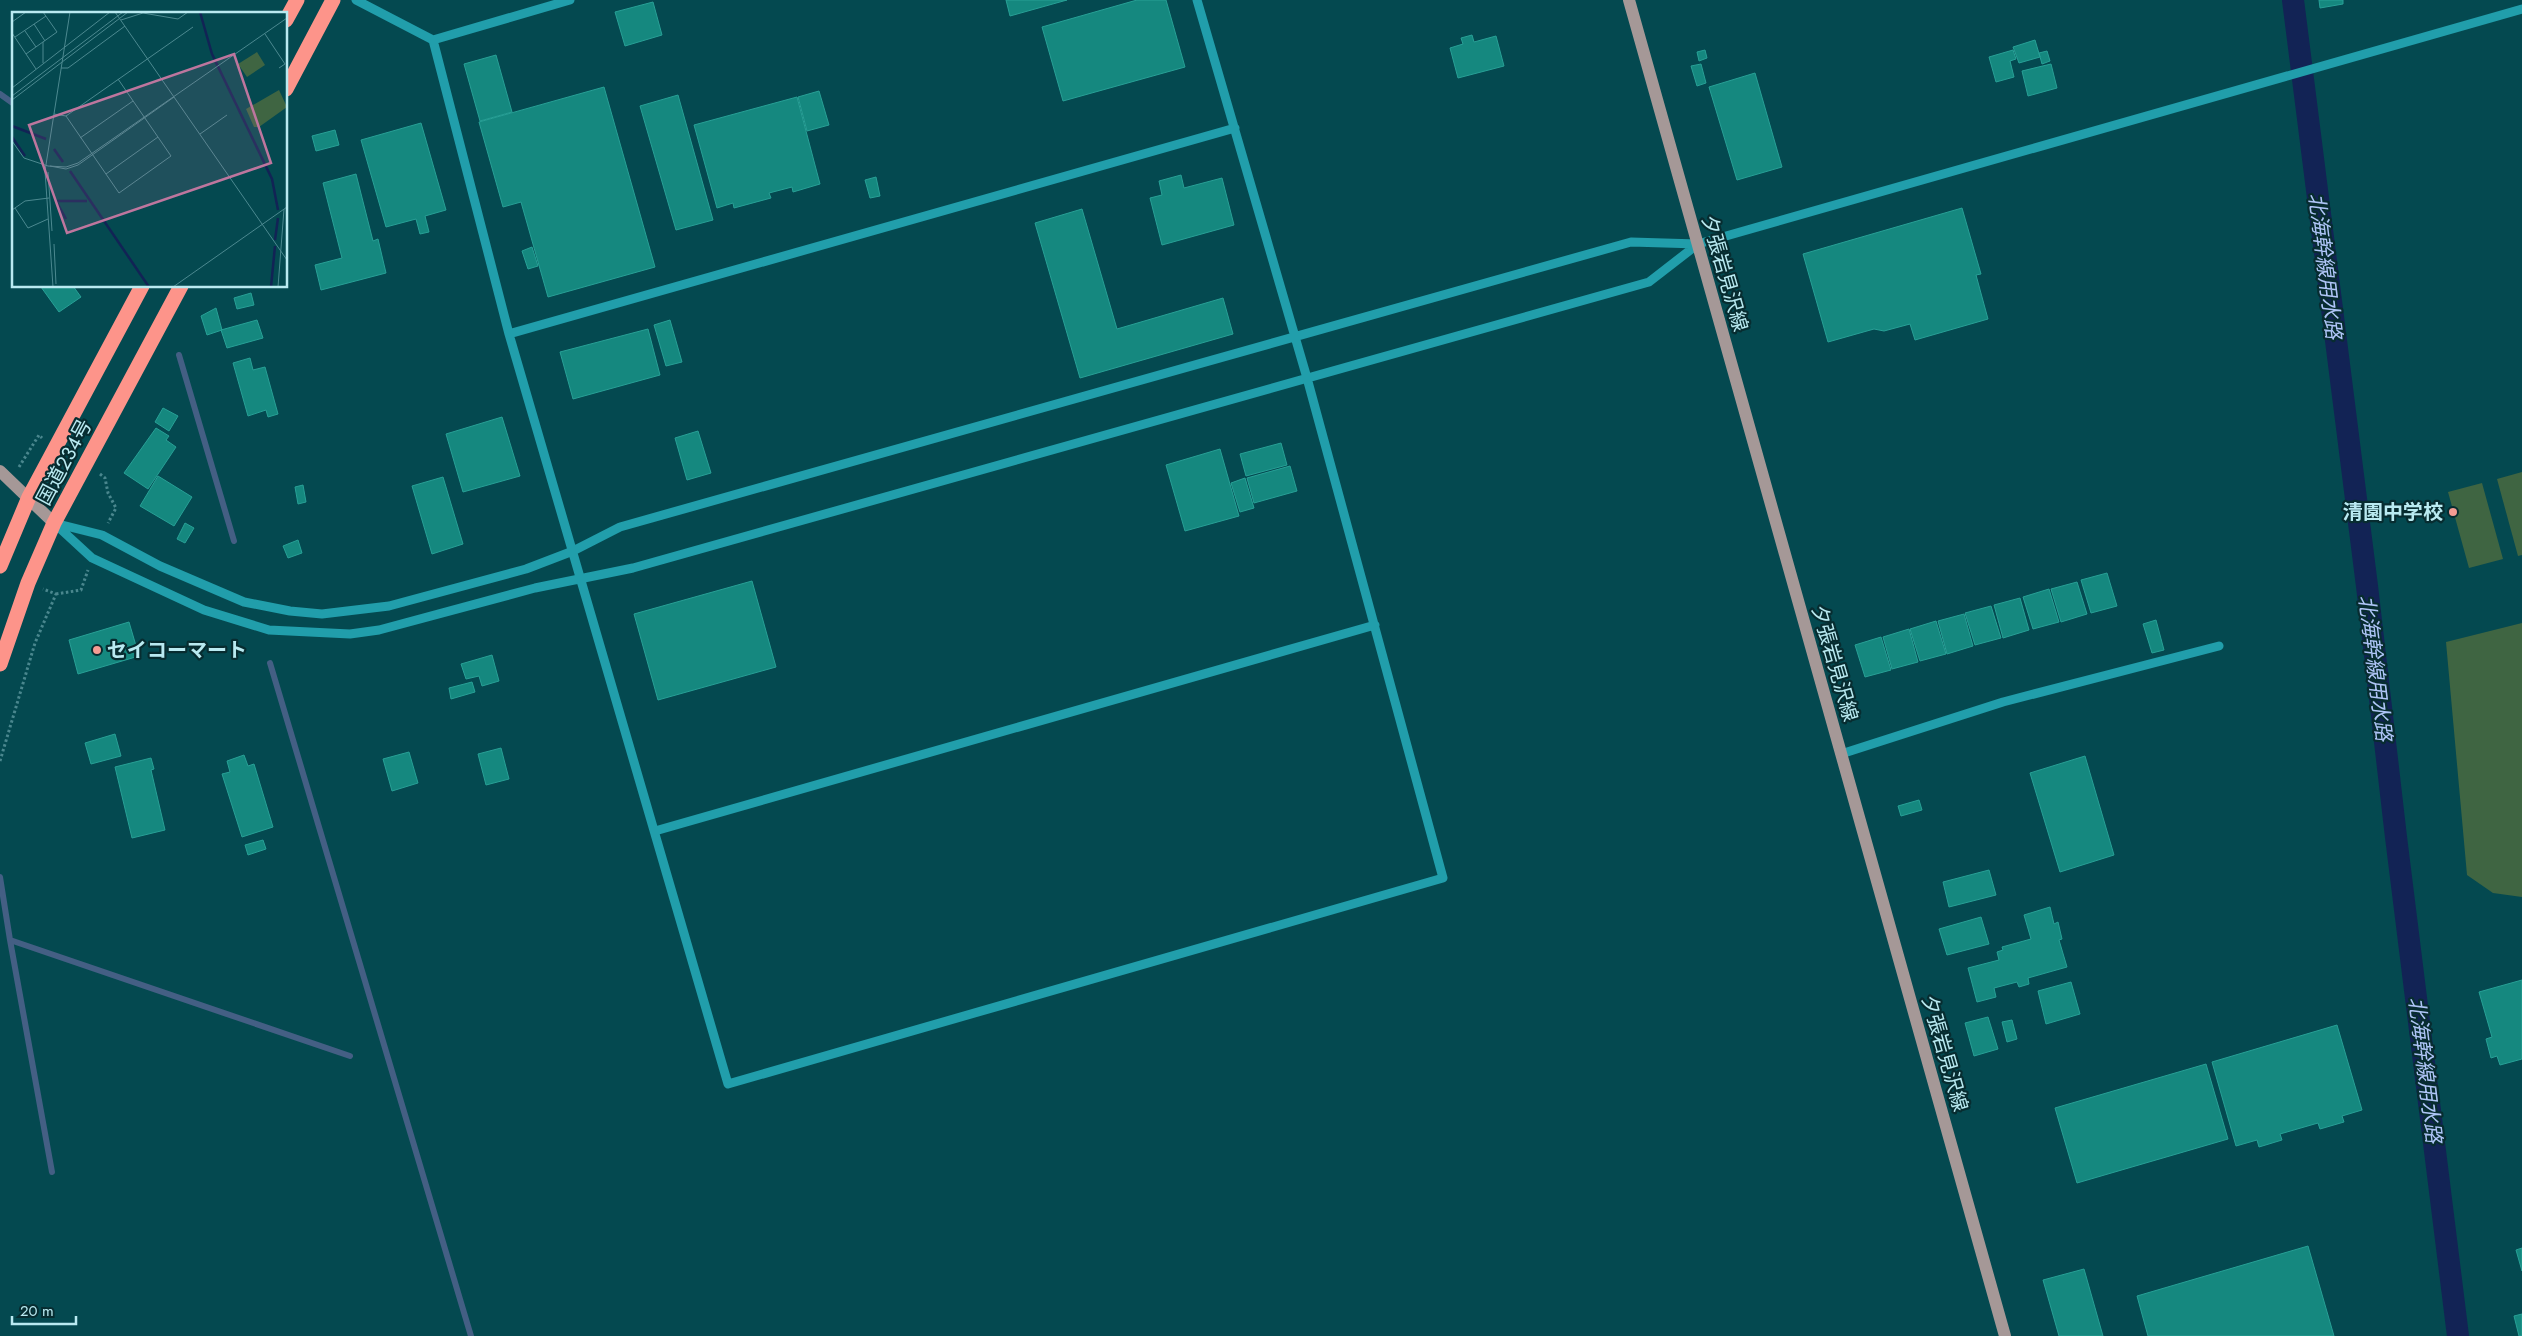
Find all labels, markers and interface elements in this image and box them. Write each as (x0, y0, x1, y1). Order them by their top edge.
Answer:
inset map (12, 12, 288, 288)
water label: 北海幹線用水路 (2301, 191, 2349, 343)
street label: 夕張岩見沢線 (1694, 211, 1755, 335)
street label: 国道234号 (30, 414, 99, 511)
place label: 清園中学校 (2343, 498, 2443, 527)
marker: 清園中学校 (2447, 506, 2459, 518)
water label: 北海幹線用水路 (2351, 593, 2399, 745)
street label: 夕張岩見沢線 (1804, 601, 1865, 725)
place label: セイコーマート (107, 636, 247, 665)
marker: セイコーマート (91, 644, 103, 656)
street label: 夕張岩見沢線 (1914, 991, 1975, 1115)
water label: 北海幹線用水路 (2401, 995, 2449, 1147)
scale bar (12, 1294, 76, 1326)
text: 20 m (20, 1300, 54, 1322)

